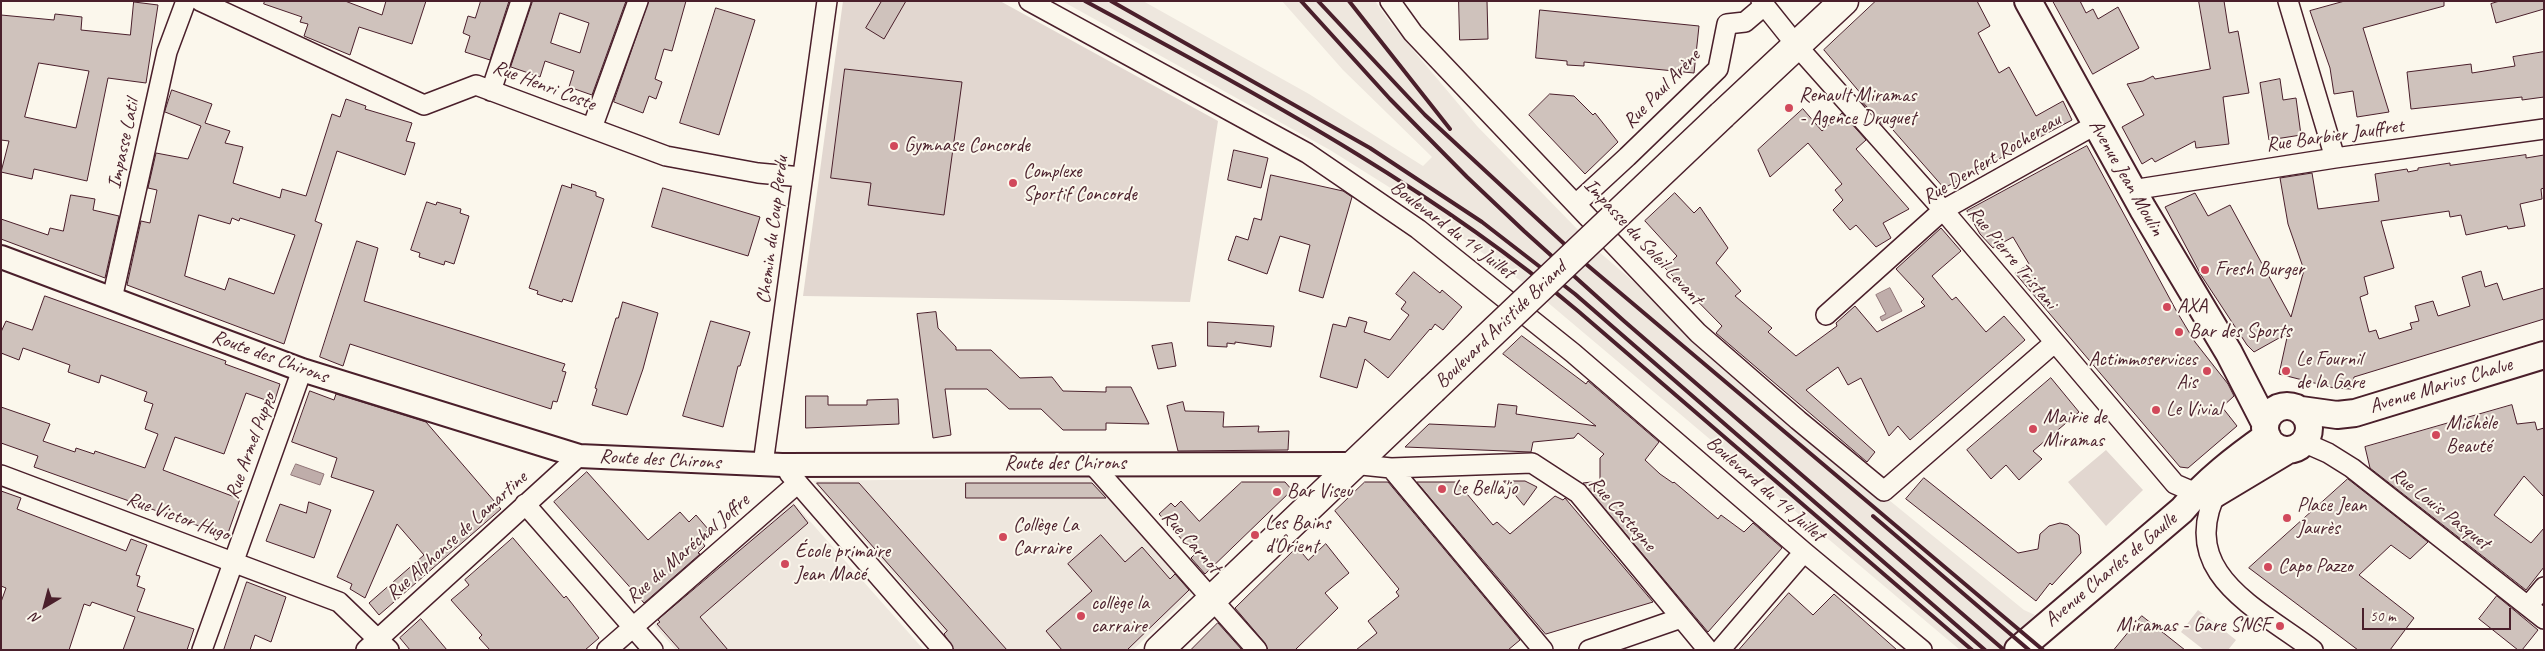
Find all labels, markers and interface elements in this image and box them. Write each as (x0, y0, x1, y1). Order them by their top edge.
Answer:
street label: Rue Paul Arène (1618, 44, 1706, 134)
street label: Rue Henri Coste (489, 55, 599, 117)
place label: Renault Miramas - Agence Druguet (1799, 84, 1916, 131)
street label: Impasse Latil (103, 97, 145, 191)
marker: Renault Miramas - Agence Druguet (1783, 102, 1795, 114)
street label: Rue Denfert Rochereau (1918, 108, 2066, 210)
street label: Rue Barbier Jauffret (2265, 114, 2405, 158)
street label: Avenue Jean Moulin (2083, 116, 2169, 240)
place label: Gymnase Concorde (904, 134, 1030, 158)
marker: Gymnase Concorde (888, 140, 900, 152)
street label: Chemin du Coup Perdu (752, 155, 794, 305)
place label: Complexe Sportif Concorde (1023, 160, 1137, 207)
street label: Impasse du Soleil Levant (1578, 174, 1708, 310)
street label: Boulevard du 14 Juillet (1385, 175, 1519, 285)
marker: Complexe Sportif Concorde (1007, 177, 1019, 189)
street label: Rue Pierre Tristani (1962, 202, 2062, 314)
street label: Boulevard Aristide Briand (1430, 256, 1572, 394)
place label: Fresh Burger (2215, 258, 2304, 282)
marker: Fresh Burger (2199, 264, 2211, 276)
place label: AXA (2177, 295, 2207, 319)
marker: AXA (2161, 301, 2173, 313)
place label: Bar des Sports (2189, 320, 2291, 344)
street label: Route des Chirons (209, 325, 331, 389)
marker: Bar des Sports (2173, 326, 2185, 338)
place label: Actimmoservices Ais (2089, 348, 2197, 395)
place label: Le Fournil de la Gare (2296, 348, 2364, 395)
street label: Avenue Marius Chalve (2367, 353, 2515, 419)
marker: Actimmoservices Ais (2201, 365, 2213, 377)
marker: Le Fournil de la Gare (2280, 365, 2292, 377)
street label: Rue Armel Puppo (221, 390, 281, 502)
place label: Le Vivial (2166, 398, 2222, 422)
marker: Le Vivial (2150, 404, 2162, 416)
place label: Mairie de Miramas (2043, 406, 2107, 453)
place label: Michèle Beauté (2446, 412, 2497, 459)
marker: Mairie de Miramas (2027, 423, 2039, 435)
marker: Michèle Beauté (2430, 429, 2442, 441)
street label: Boulevard du 14 Juillet (1701, 431, 1829, 547)
street label: Route des Chirons (599, 445, 721, 475)
street label: Route des Chirons (1004, 452, 1126, 476)
street label: Rue Louis Pasquet (2386, 463, 2494, 555)
street label: Rue Alphonse de Lamartine (381, 466, 533, 606)
street label: Rue Castagne (1583, 472, 1661, 556)
place label: Le Bella'jo (1452, 477, 1517, 501)
place label: Bar Viseu (1287, 480, 1352, 504)
marker: Le Bella'jo (1436, 483, 1448, 495)
marker: Bar Viseu (1271, 486, 1283, 498)
street label: Rue Victor Hugo (123, 487, 233, 547)
street label: Rue du Maréchal Joffre (621, 489, 755, 609)
place label: Place Jean Jaurès (2297, 494, 2366, 541)
street label: Rue Carnot (1156, 505, 1226, 579)
street label: Avenue Charles de Gaulle (2040, 508, 2182, 632)
place label: Les Bains d'Ôrient (1265, 512, 1330, 559)
marker: Place Jean Jaurès (2281, 512, 2293, 524)
place label: Collège La Carraire (1013, 514, 1078, 561)
marker: Les Bains d'Ôrient (1249, 529, 1261, 541)
marker: Collège La Carraire (997, 531, 1009, 543)
place label: École primaire Jean Macé (795, 540, 890, 587)
place label: Capo Pazzo (2278, 555, 2353, 579)
marker: École primaire Jean Macé (779, 558, 791, 570)
marker: Capo Pazzo (2262, 561, 2274, 573)
north arrow (20, 581, 70, 631)
place label: collège la carraire (1091, 592, 1149, 639)
scale bar (2365, 598, 2514, 630)
text: 50 m (2370, 607, 2396, 626)
text: N (27, 609, 44, 628)
marker: collège la carraire (1075, 610, 1087, 622)
place label: Miramas - Gare SNCF (2116, 614, 2270, 638)
marker: Miramas - Gare SNCF (2274, 620, 2286, 632)

